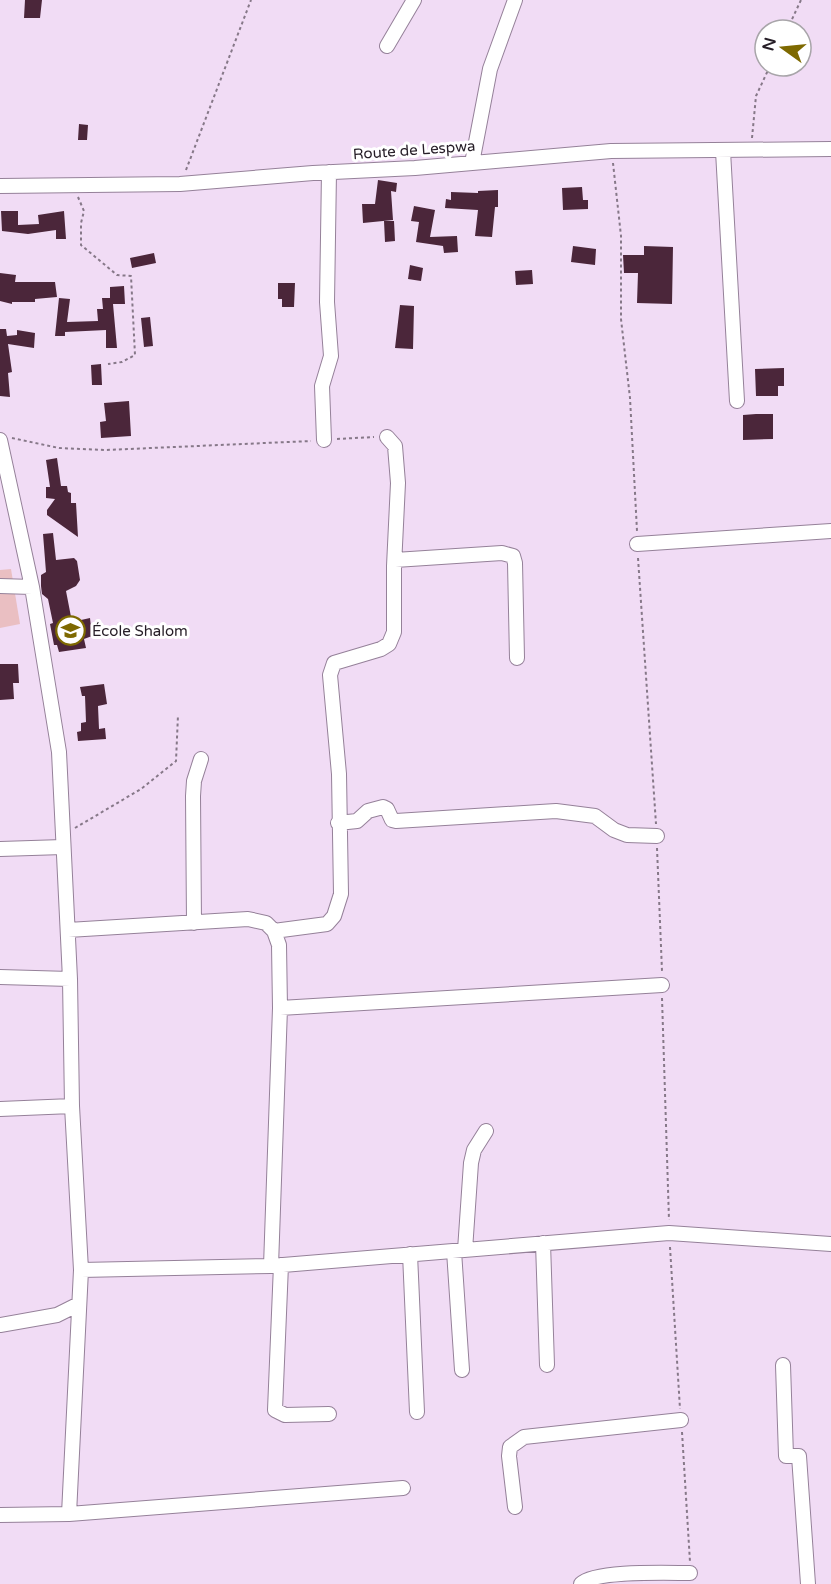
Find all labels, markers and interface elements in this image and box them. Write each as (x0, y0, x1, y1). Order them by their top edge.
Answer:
north arrow (753, 18, 813, 78)
text: N (758, 36, 781, 53)
street label: Route de Lespwa (352, 137, 476, 163)
school or university icon: École Shalom (55, 615, 87, 647)
place label: École Shalom (92, 622, 188, 640)

